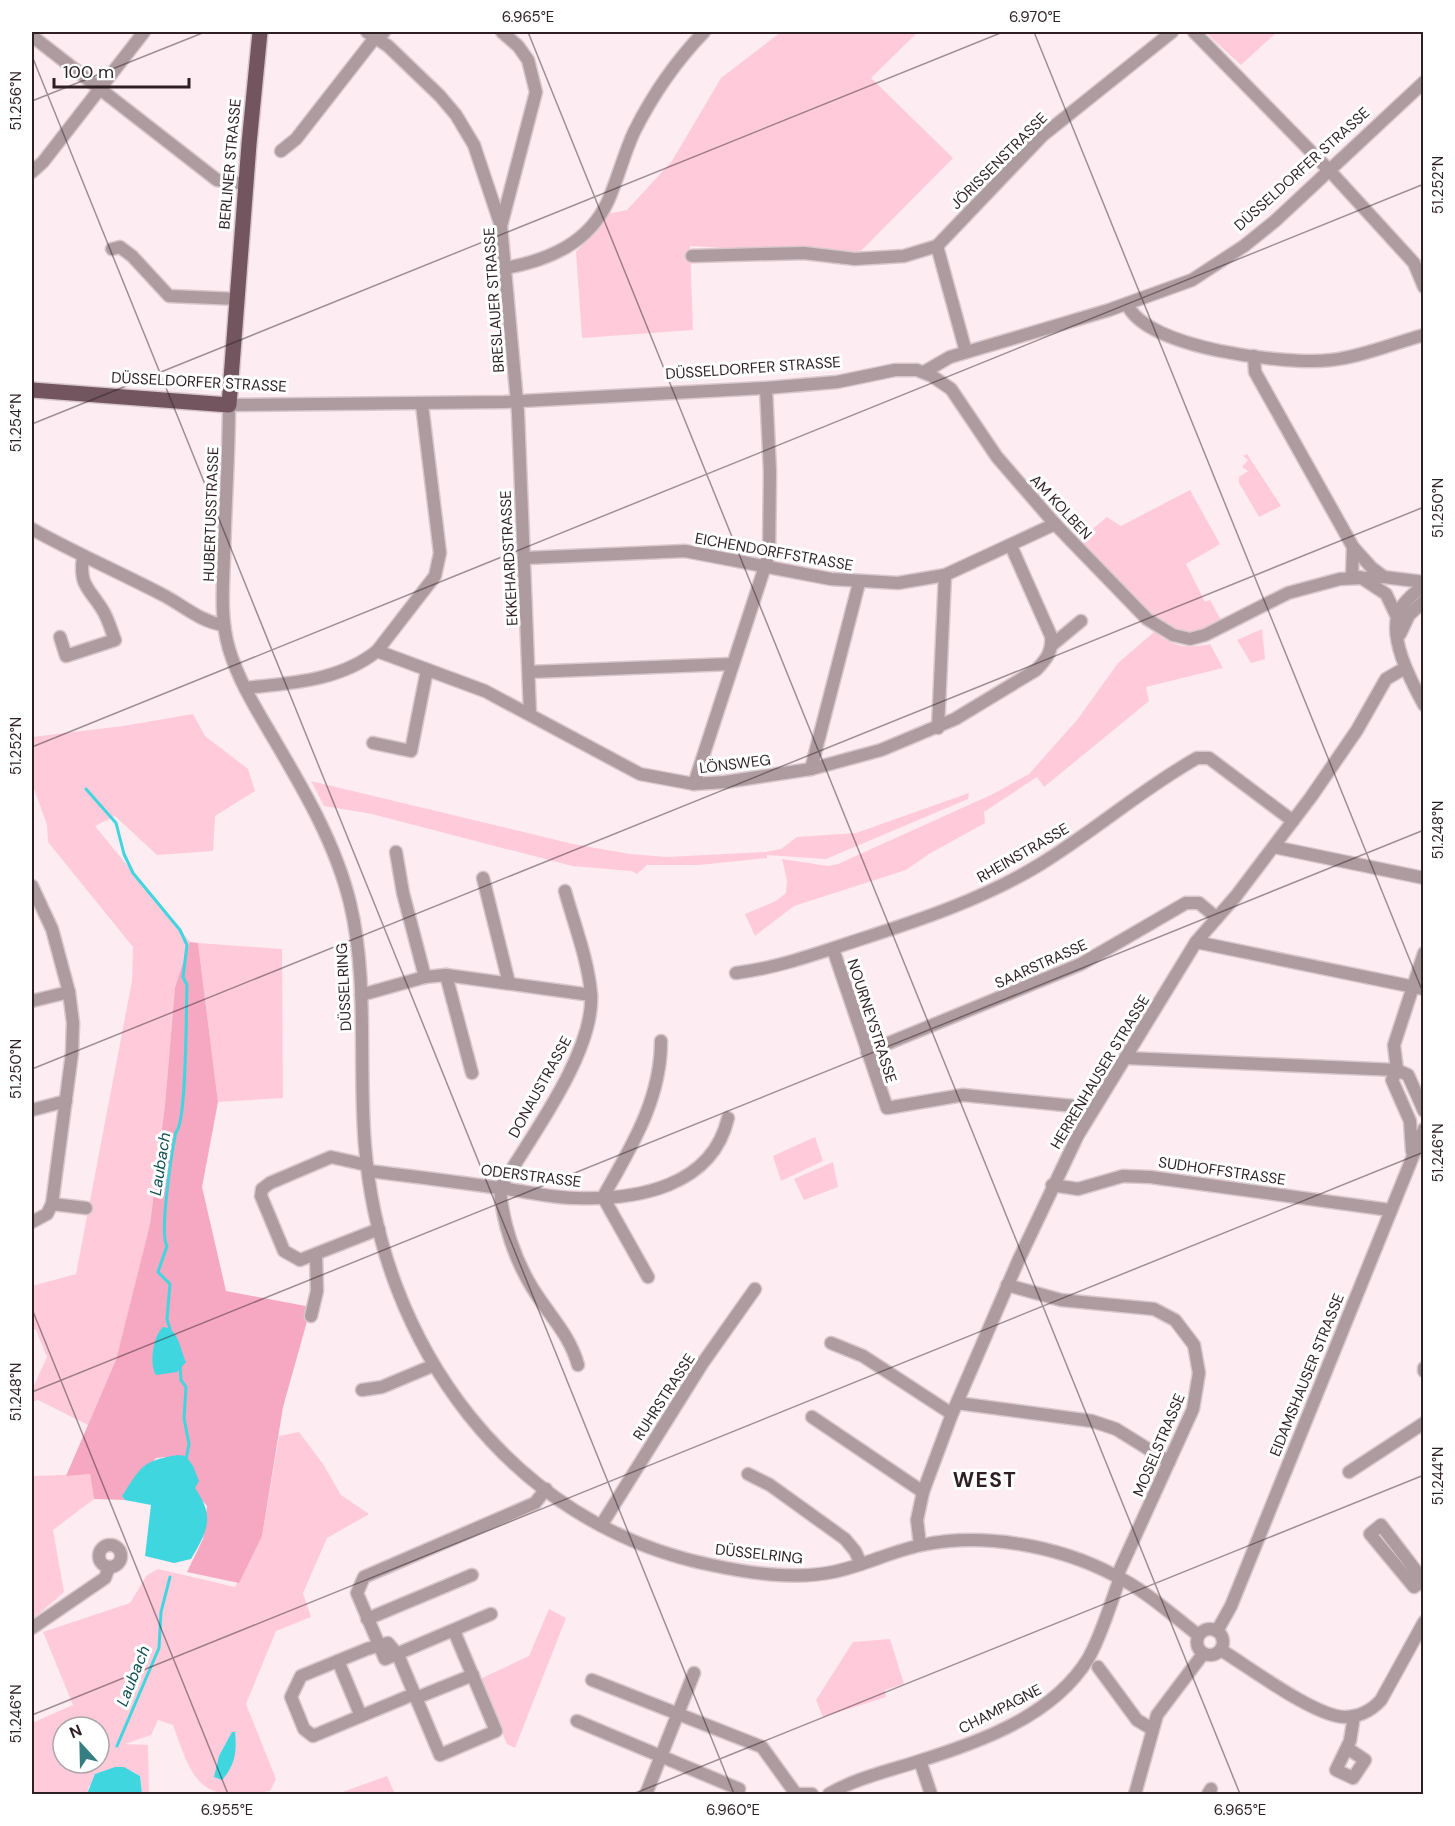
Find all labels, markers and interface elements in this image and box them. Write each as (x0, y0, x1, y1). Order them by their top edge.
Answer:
text: 6.965°E (502, 7, 554, 27)
text: 6.970°E (1009, 7, 1061, 27)
scale bar (54, 51, 189, 89)
text: 100 m (63, 60, 114, 84)
text: 51.256°N (6, 71, 26, 131)
street label: BERLINER STRASSE (214, 98, 246, 230)
street label: DÜSSELDORFER STRASSE (1230, 103, 1374, 235)
street label: JÖRISSENSTRASSE (946, 108, 1052, 214)
text: 51.252°N (1428, 156, 1448, 214)
street label: BRESLAUER STRASSE (479, 227, 509, 373)
street label: DÜSSELDORFER STRASSE (665, 352, 841, 384)
street label: DÜSSELDORFER STRASSE (111, 367, 287, 397)
text: 51.254°N (6, 393, 26, 453)
street label: HUBERTUSSTRASSE (199, 446, 223, 582)
street label: AM KOLBEN (1026, 470, 1096, 544)
text: 51.250°N (1428, 478, 1448, 538)
street label: EKKEHARDSTRASSE (495, 490, 523, 626)
street label: EICHENDORFFSTRASSE (693, 528, 855, 576)
text: 51.252°N (6, 717, 26, 775)
street label: LÖNSWEG (698, 750, 772, 778)
text: 51.248°N (1428, 801, 1448, 859)
street label: RHEINSTRASSE (973, 819, 1073, 887)
street label: SAARSTRASSE (992, 935, 1090, 993)
street label: DÜSSELRING (332, 942, 356, 1032)
street label: NOURNEYSTRASSE (843, 956, 901, 1086)
street label: HERRENHAUSER STRASSE (1046, 991, 1154, 1153)
street label: DONAUSTRASSE (504, 1033, 576, 1141)
text: 51.250°N (6, 1039, 26, 1099)
text: 51.246°N (1428, 1123, 1448, 1183)
water label: Laubach (145, 1131, 175, 1197)
street label: SUDHOFFSTRASSE (1157, 1152, 1287, 1190)
street label: ODERSTRASSE (480, 1160, 582, 1192)
street label: EIDAMSHAUSER STRASSE (1265, 1291, 1349, 1459)
street label: RUHRSTRASSE (629, 1350, 699, 1444)
text: 51.248°N (6, 1363, 26, 1421)
street label: MOSELSTRASSE (1128, 1390, 1190, 1500)
text: 51.244°N (1428, 1447, 1448, 1505)
district label: WEST (953, 1466, 1017, 1494)
street label: DÜSSELRING (714, 1539, 804, 1569)
water label: Laubach (111, 1643, 155, 1709)
street label: CHAMPAGNE (955, 1680, 1045, 1738)
text: 51.246°N (6, 1684, 26, 1744)
north arrow (51, 1715, 111, 1775)
text: N (66, 1720, 85, 1743)
text: 6.955°E (201, 1800, 253, 1820)
text: 6.960°E (706, 1800, 760, 1820)
text: 6.965°E (1214, 1800, 1266, 1820)

